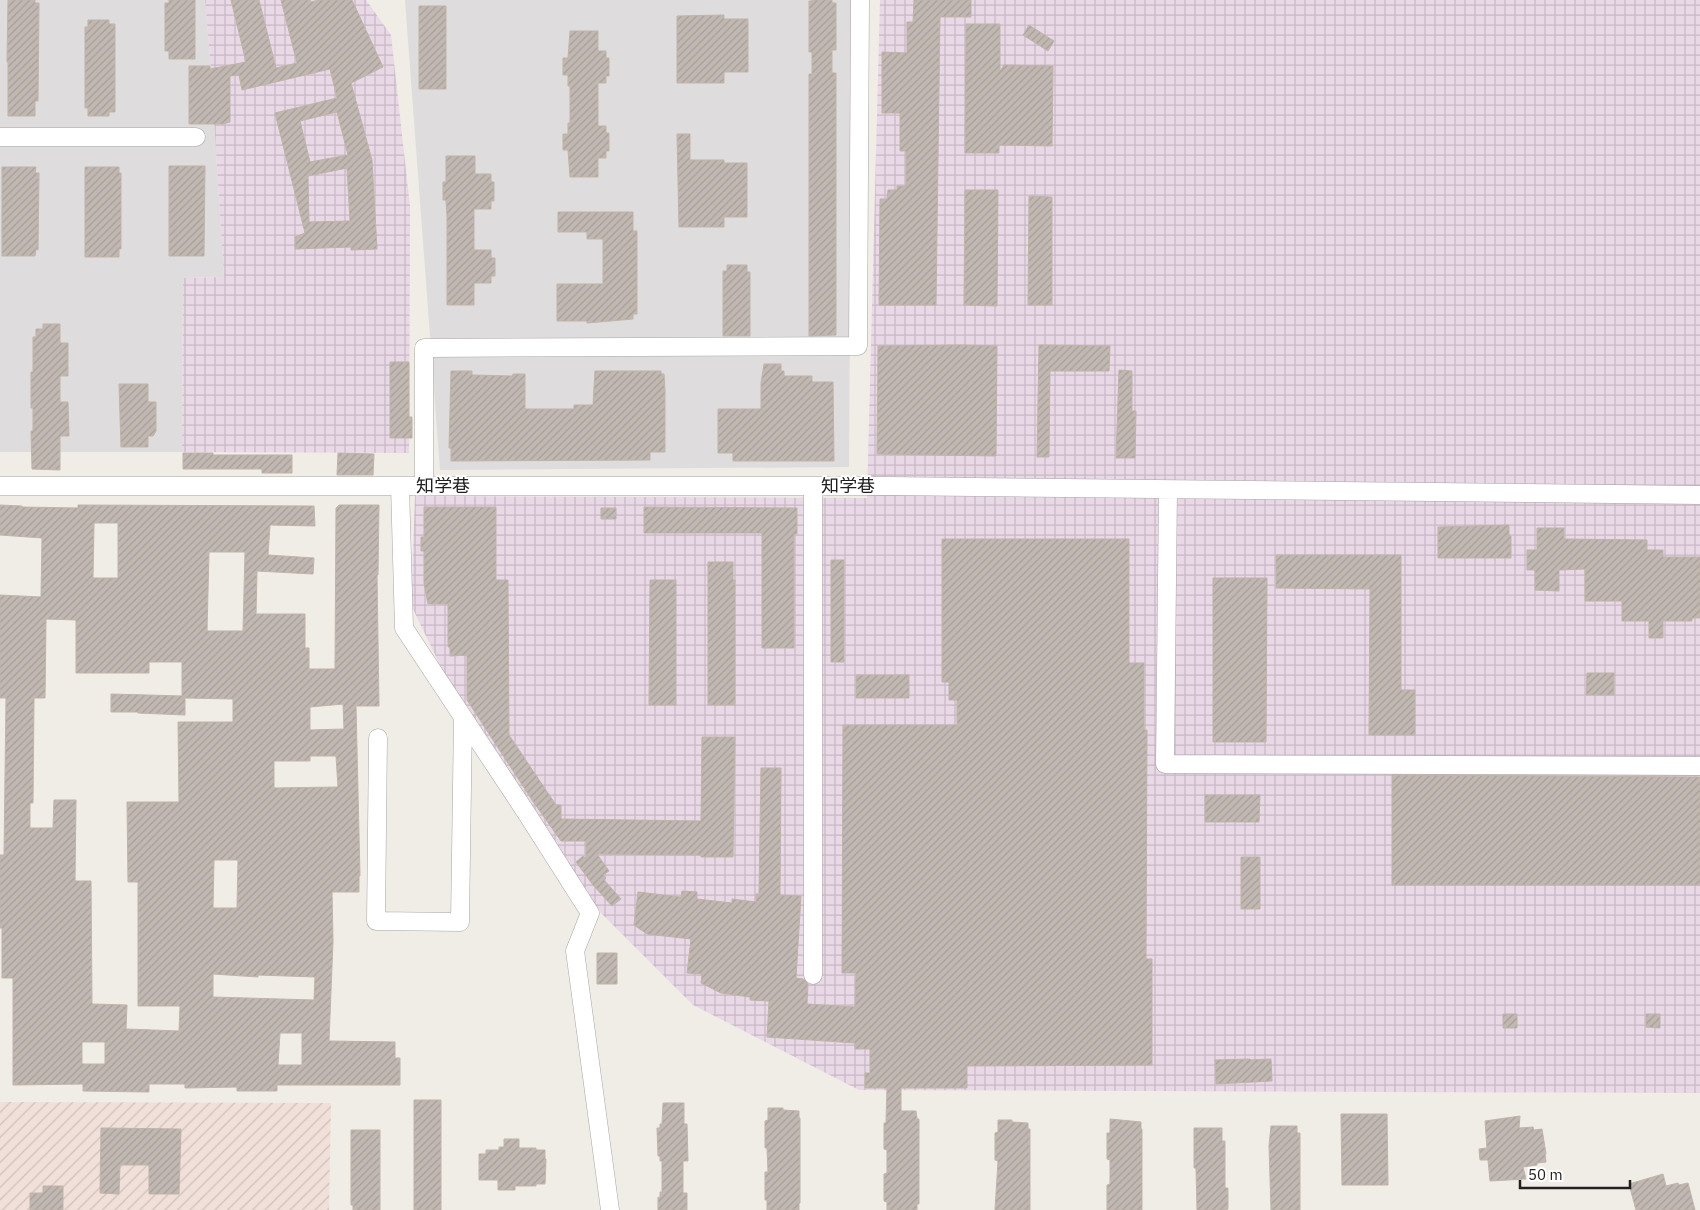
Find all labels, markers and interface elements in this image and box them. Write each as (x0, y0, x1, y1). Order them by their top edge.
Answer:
street label: 知学巷 (416, 474, 470, 497)
street label: 知学巷 (821, 474, 875, 497)
scale bar (1520, 1158, 1630, 1190)
text: 50 m (1528, 1165, 1563, 1184)

